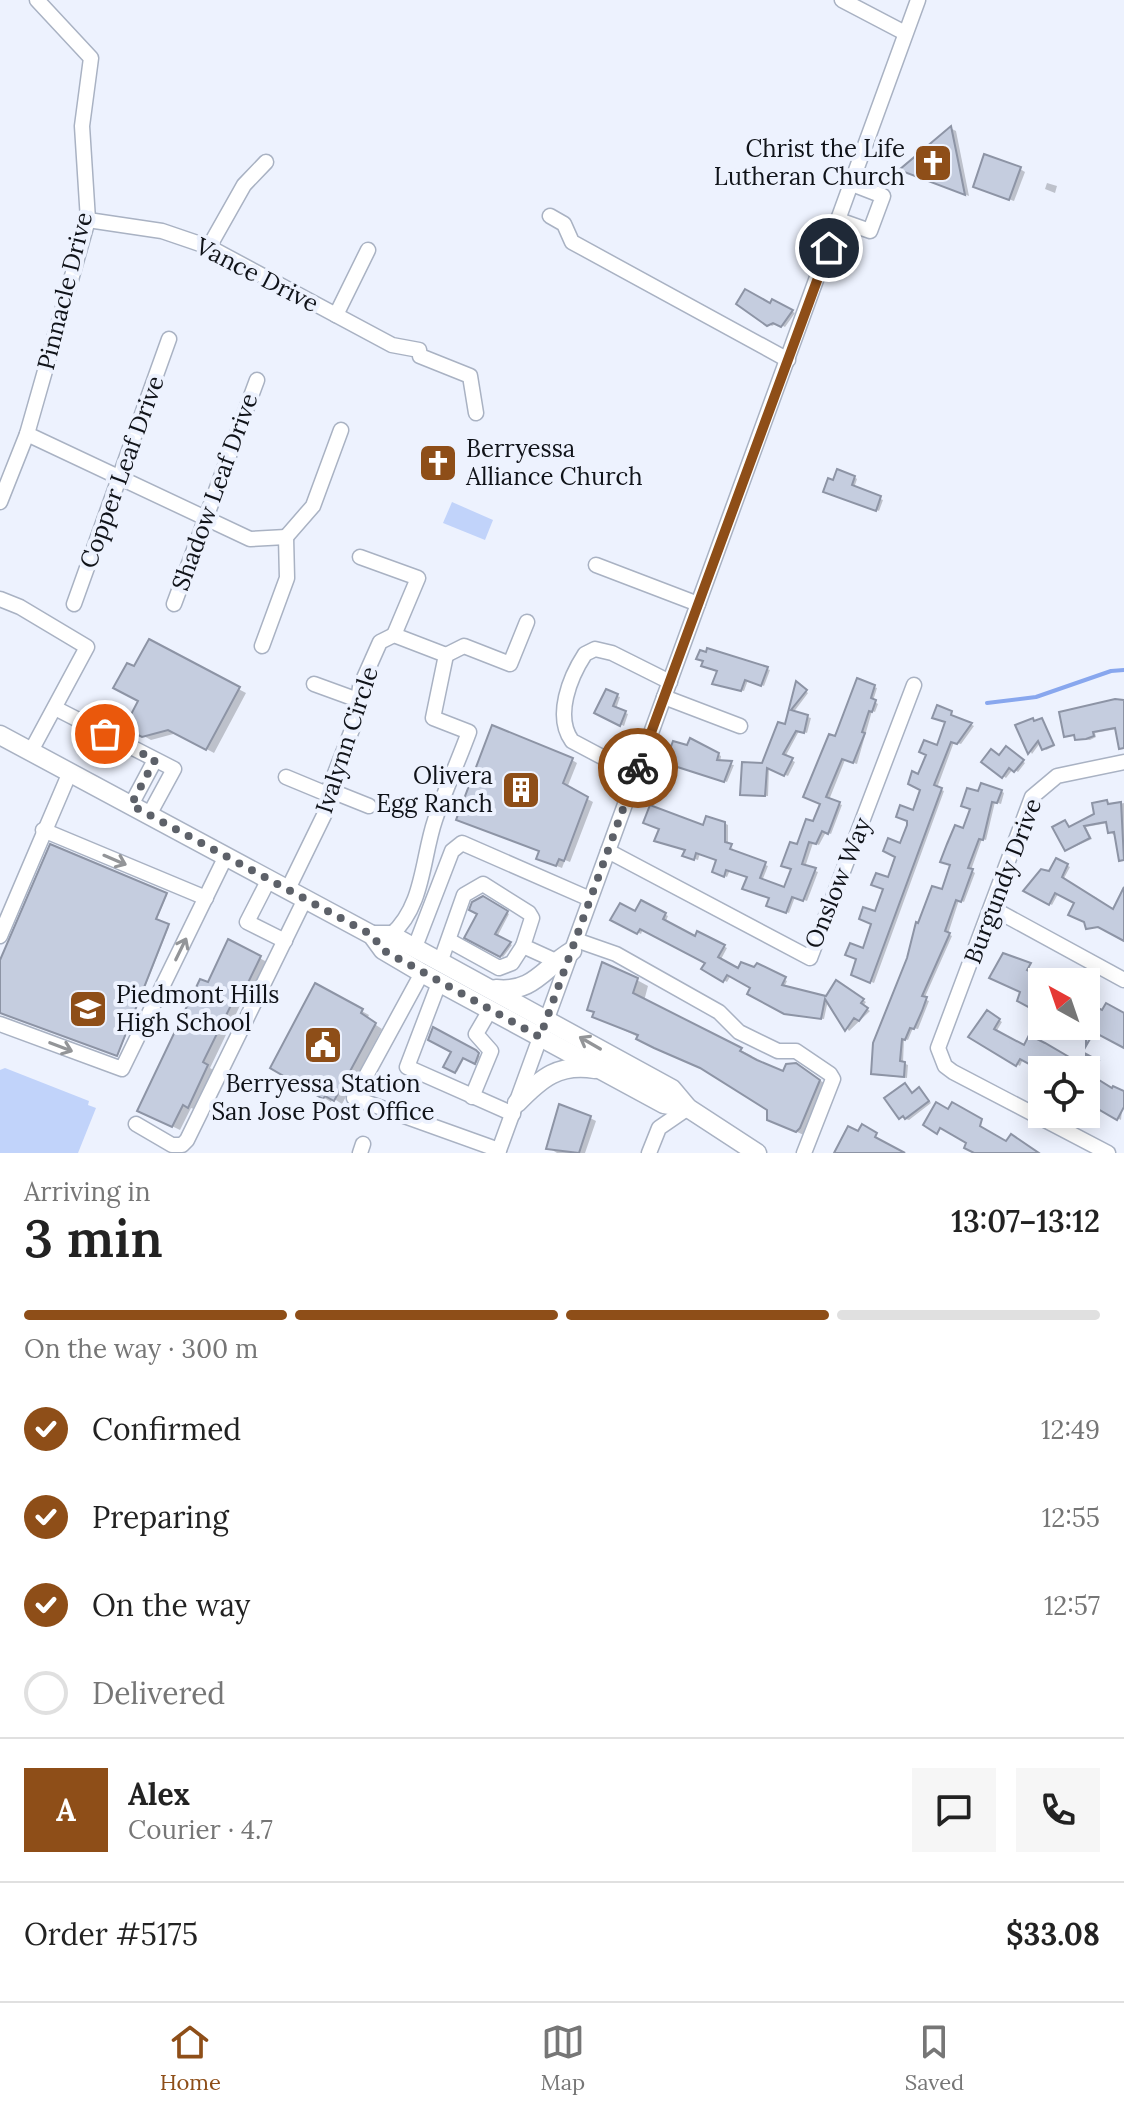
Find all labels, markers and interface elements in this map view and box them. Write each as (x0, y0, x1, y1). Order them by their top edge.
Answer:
place label: Christ the Life Lutheran Church (714, 133, 905, 192)
church icon: Christ the Life Lutheran Church (912, 142, 954, 184)
street label: Pinnacle Drive (30, 209, 99, 373)
pin (795, 214, 863, 282)
icon: home (807, 226, 851, 270)
street label: Vance Drive (190, 230, 324, 319)
street label: Copper Leaf Drive (72, 371, 171, 572)
street label: Shadow Leaf Drive (164, 389, 265, 595)
place label: Berryessa Alliance Church (465, 433, 643, 492)
church icon: Berryessa Alliance Church (417, 442, 459, 484)
street label: Ivalynn Circle (308, 663, 385, 817)
pin (71, 700, 139, 768)
icon: bag (83, 712, 127, 756)
courier (598, 728, 678, 808)
icon: bike (616, 746, 660, 790)
place label: Olivera Egg Ranch (376, 760, 493, 819)
building icon: Olivera Egg Ranch (500, 769, 542, 811)
street label: Burgundy Drive (957, 794, 1048, 968)
street label: Onslow Way (797, 813, 878, 953)
one-way arrow (102, 853, 127, 868)
one-way arrow (174, 937, 189, 961)
north arrow (1028, 968, 1100, 1040)
map controls (1028, 968, 1100, 1128)
place label: Piedmont Hills High School (116, 979, 279, 1038)
school or university icon: Piedmont Hills High School (67, 988, 109, 1030)
public building icon: Berryessa Station San Jose Post Office (302, 1024, 344, 1066)
one-way arrow (579, 1035, 603, 1050)
one-way arrow (48, 1041, 73, 1055)
button: locate (1028, 1056, 1100, 1128)
place label: Berryessa Station San Jose Post Office (211, 1068, 435, 1127)
text: Arriving in (24, 1175, 151, 1208)
text: 13:07–13:12 (951, 1202, 1100, 1240)
text: 3 min (24, 1205, 163, 1271)
text: On the way · 300 m (24, 1332, 258, 1365)
icon: check (24, 1407, 68, 1451)
text: Confirmed (92, 1410, 241, 1448)
text: 12:49 (1041, 1413, 1100, 1446)
icon: check (24, 1495, 68, 1539)
text: Preparing (92, 1498, 229, 1536)
text: 12:55 (1042, 1501, 1100, 1534)
icon: check (24, 1583, 68, 1627)
text: On the way (92, 1586, 250, 1624)
text: 12:57 (1044, 1589, 1100, 1622)
text: Delivered (92, 1674, 225, 1712)
button: chat (912, 1768, 996, 1852)
button: phone (1016, 1768, 1100, 1852)
text: Alex (128, 1775, 190, 1813)
text: A (56, 1791, 76, 1829)
text: Courier · 4.7 (128, 1813, 273, 1846)
text: Order #5175 (24, 1915, 198, 1953)
text: $33.08 (1006, 1915, 1100, 1953)
tab: Home (160, 2020, 221, 2096)
tab: Map (540, 2020, 585, 2096)
tab: Saved (905, 2020, 964, 2096)

